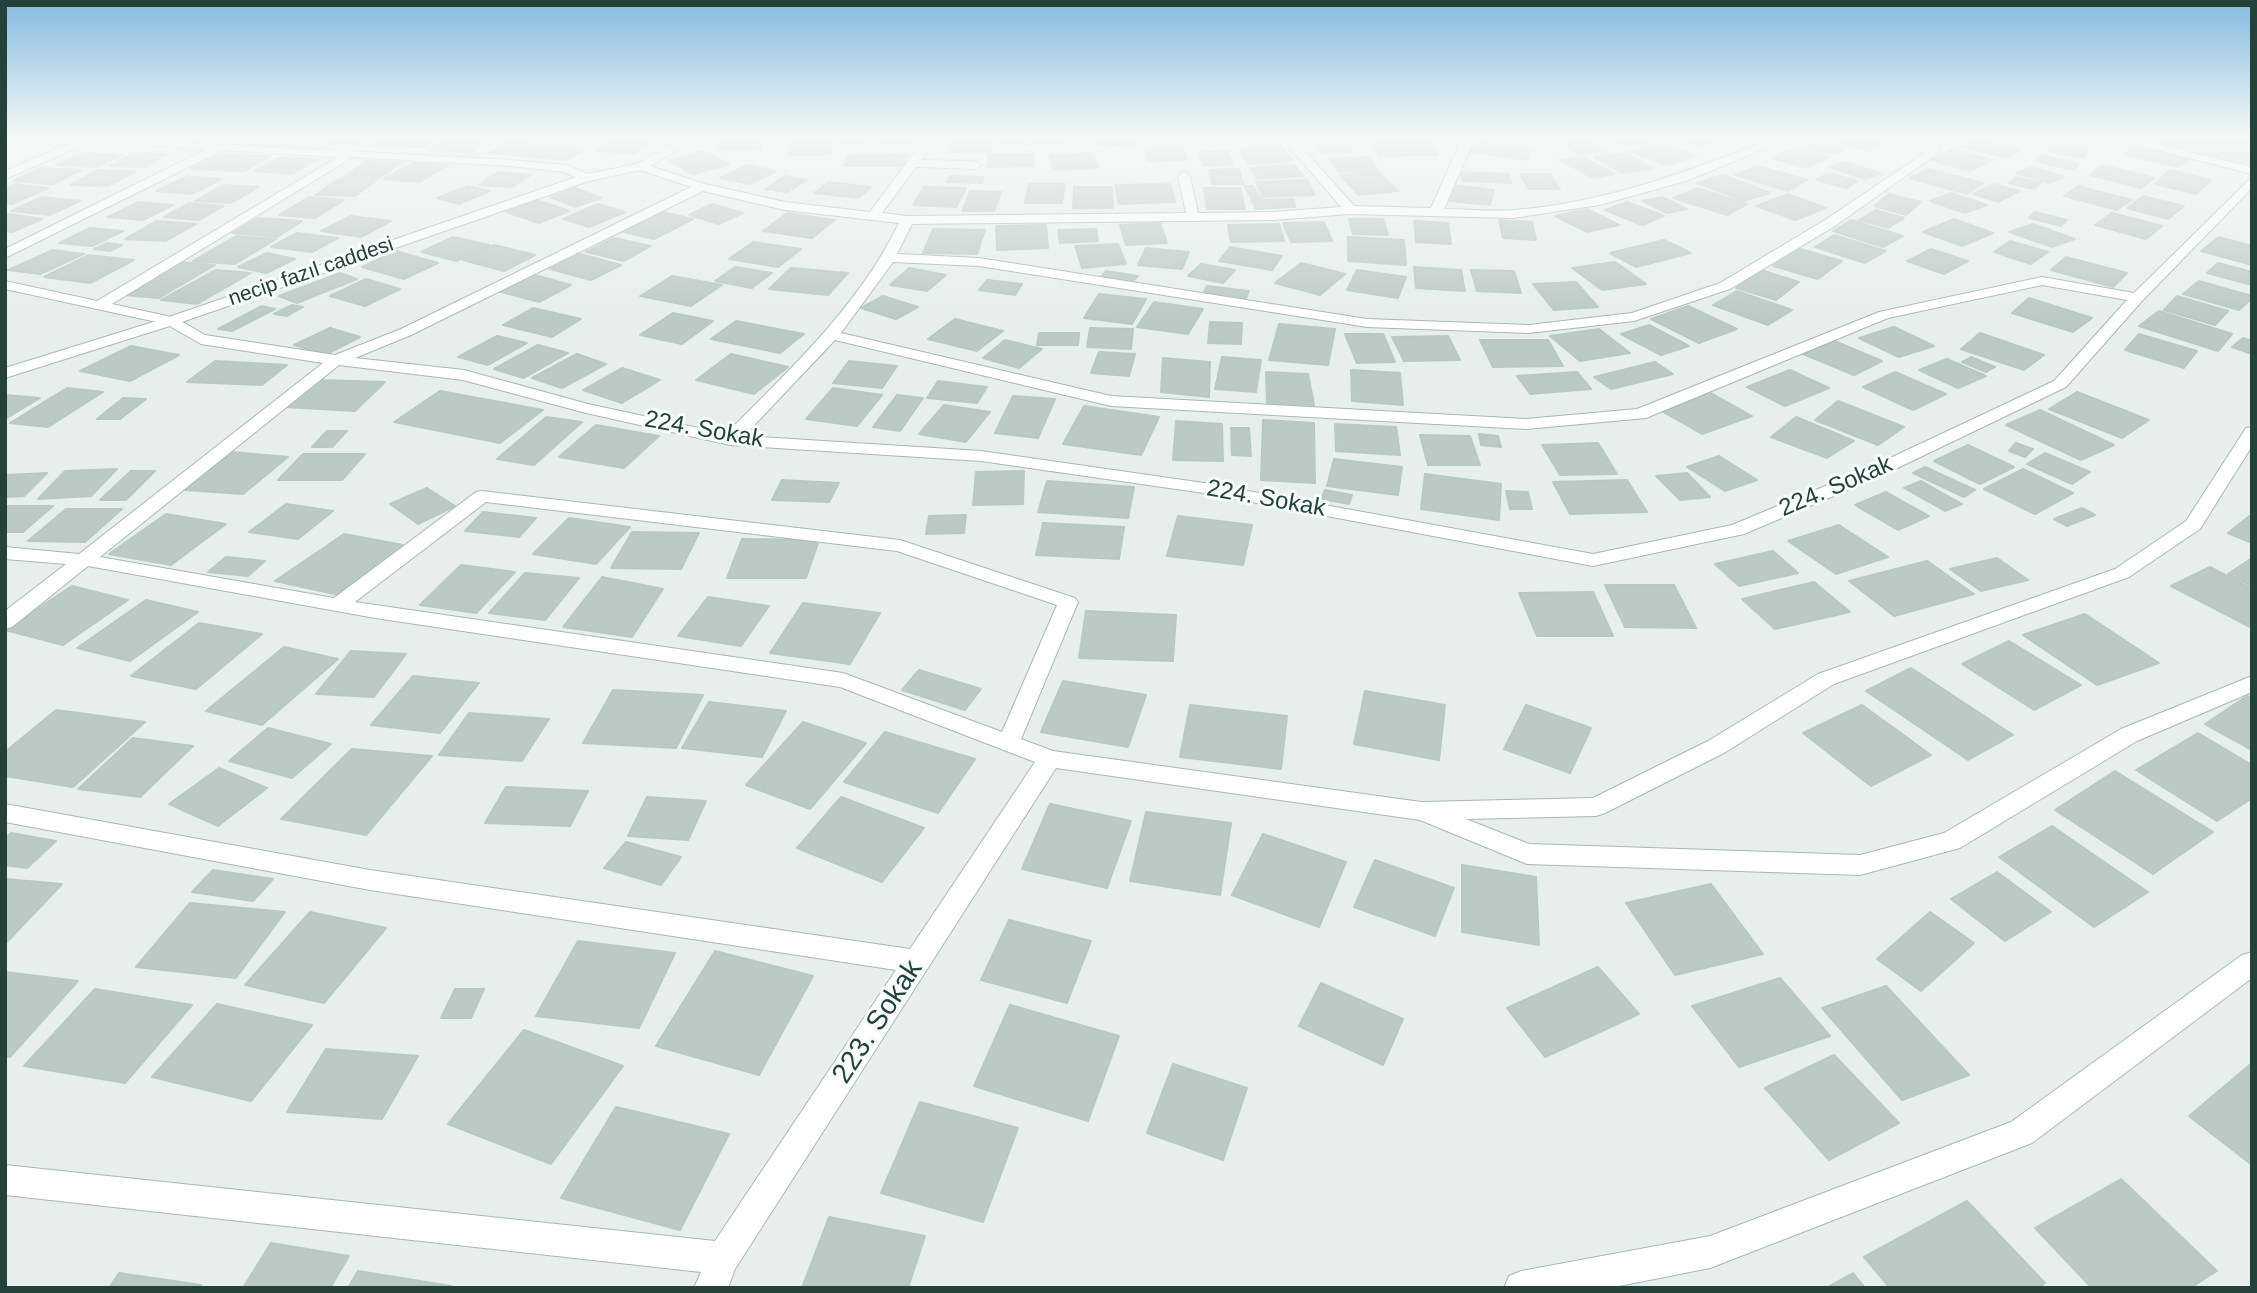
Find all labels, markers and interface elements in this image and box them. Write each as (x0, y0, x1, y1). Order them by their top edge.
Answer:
street label: necip fazıl caddesi (225, 232, 397, 312)
street label: 224. Sokak (642, 405, 766, 455)
street label: 224. Sokak (1775, 450, 1897, 524)
street label: 224. Sokak (1204, 474, 1328, 524)
street label: 223. Sokak (826, 954, 930, 1090)

